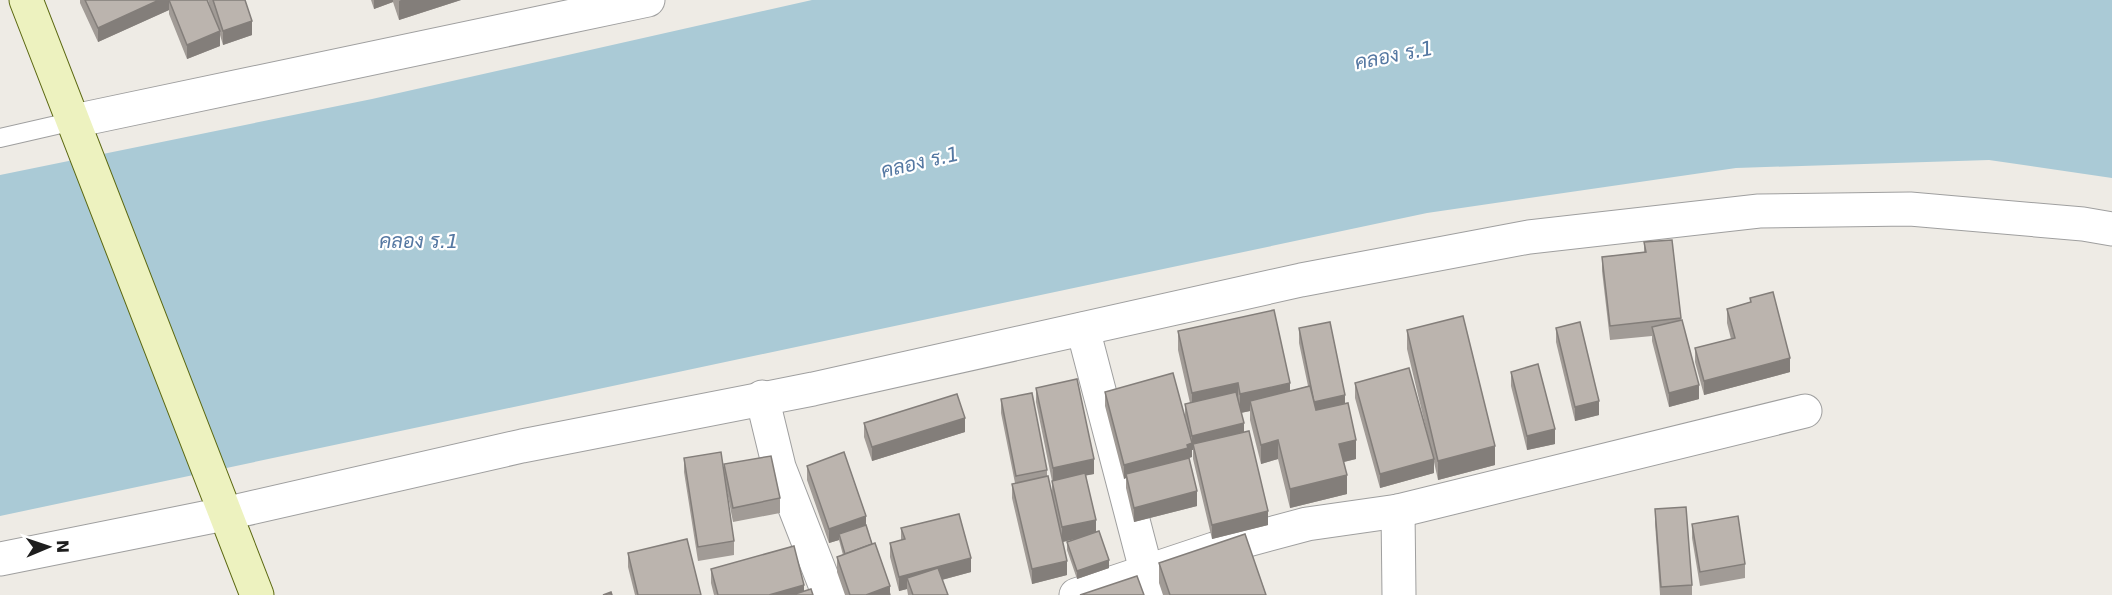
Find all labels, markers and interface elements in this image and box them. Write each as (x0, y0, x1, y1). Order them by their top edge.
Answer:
water label: คลอง ร.1 (1353, 36, 1435, 74)
water label: คลอง ร.1 (879, 141, 961, 183)
water label: คลอง ร.1 (379, 229, 459, 253)
north arrow (18, 517, 78, 577)
text: N (53, 539, 72, 554)

